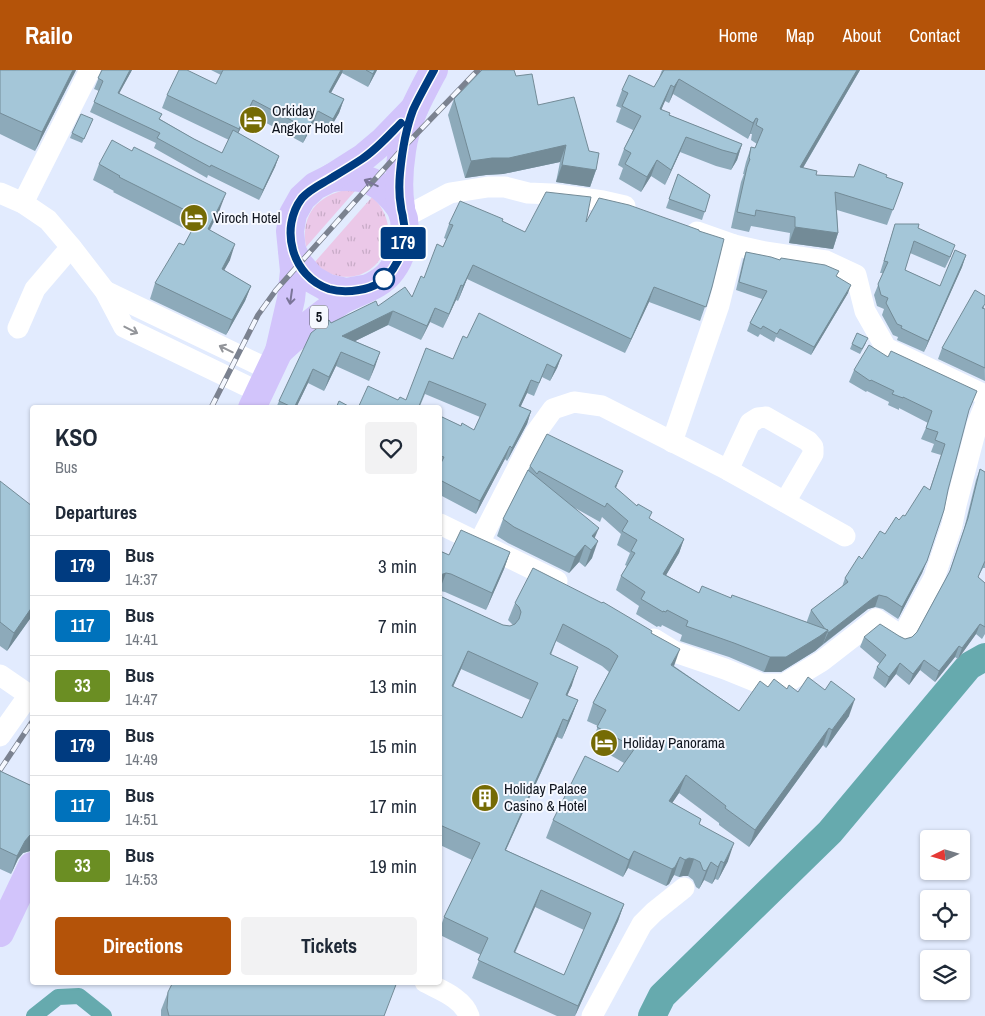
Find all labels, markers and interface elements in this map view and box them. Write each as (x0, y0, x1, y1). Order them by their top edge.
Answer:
text: Railo (25, 19, 73, 51)
text: Home (718, 23, 758, 48)
text: Map (786, 23, 815, 48)
text: About (843, 23, 881, 48)
text: Contact (909, 23, 960, 48)
place label: Orkiday Angkor Hotel (271, 100, 343, 138)
hotel icon: Orkiday Angkor Hotel (238, 105, 268, 135)
one-way arrow (364, 177, 379, 187)
hotel icon: Viroch Hotel (179, 203, 209, 233)
place label: Viroch Hotel (213, 207, 280, 228)
line badge: 179 (374, 227, 432, 259)
text: 179 (391, 230, 415, 255)
unlabelled marker (373, 268, 395, 290)
one-way arrow (286, 289, 296, 305)
road number: 5 (310, 306, 328, 328)
one-way arrow (124, 325, 139, 335)
one-way arrow (219, 344, 234, 353)
text: KSO (55, 421, 98, 453)
button: heart (365, 422, 417, 474)
text: Bus (55, 456, 78, 478)
text: Departures (55, 499, 137, 525)
text: Bus (125, 542, 154, 568)
text: 179 (70, 553, 95, 578)
text: 3 min (378, 553, 417, 579)
text: 14:37 (125, 568, 158, 590)
text: Bus (125, 602, 154, 628)
text: 117 (71, 613, 94, 638)
text: 7 min (378, 613, 417, 639)
text: 14:41 (125, 628, 158, 650)
text: Bus (125, 662, 154, 688)
text: 33 (74, 673, 91, 698)
text: 13 min (369, 673, 417, 699)
text: 14:47 (125, 688, 158, 710)
text: Bus (125, 722, 154, 748)
hotel icon: Holiday Panorama (589, 728, 619, 758)
place label: Holiday Panorama (623, 732, 725, 753)
text: 179 (70, 733, 95, 758)
text: 15 min (369, 733, 417, 759)
text: 14:49 (125, 748, 158, 770)
place label: Holiday Palace Casino & Hotel (504, 778, 587, 816)
text: Bus (125, 782, 154, 808)
building icon: Holiday Palace Casino & Hotel (470, 783, 500, 813)
text: 117 (71, 793, 94, 818)
text: 17 min (369, 793, 417, 819)
text: 14:51 (125, 808, 158, 830)
north arrow (920, 830, 970, 880)
map controls (920, 830, 970, 1000)
text: Bus (125, 842, 154, 868)
text: 33 (74, 853, 91, 878)
text: 19 min (369, 853, 417, 879)
text: 14:53 (125, 868, 158, 890)
button: locate (920, 890, 970, 940)
button: Directions (55, 917, 231, 975)
button: Tickets (241, 917, 417, 975)
button: layers (920, 950, 970, 1000)

